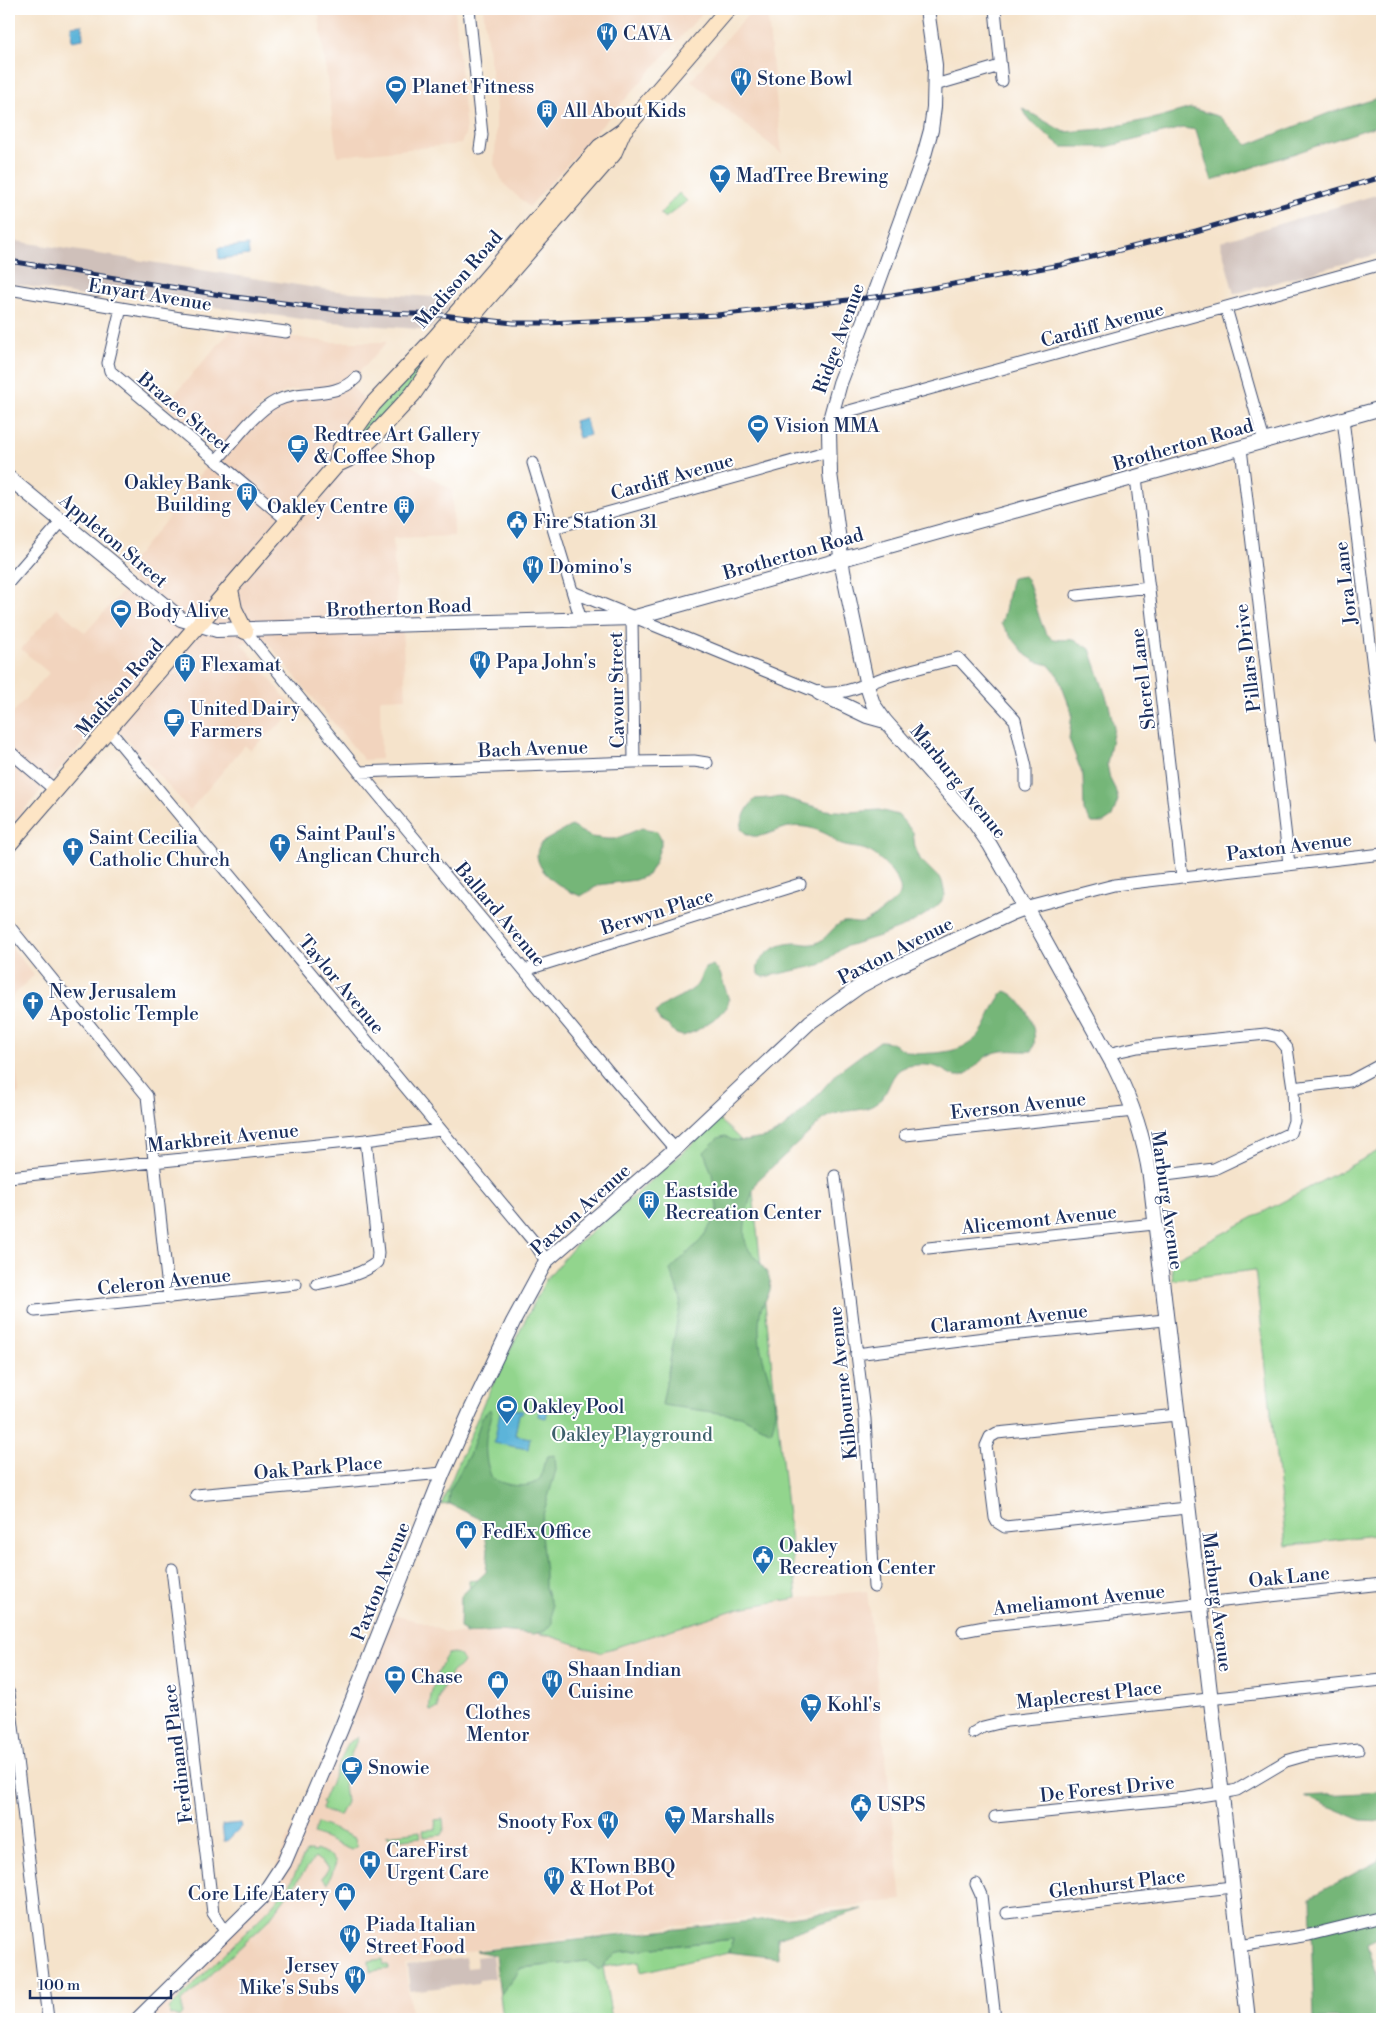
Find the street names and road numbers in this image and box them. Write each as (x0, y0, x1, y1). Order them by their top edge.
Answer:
street label: Madison Road (410, 226, 508, 333)
street label: Enyart Avenue (86, 273, 213, 317)
street label: Ridge Avenue (808, 280, 870, 397)
street label: Cardiff Avenue (1038, 297, 1167, 353)
street label: Brazee Street (132, 366, 236, 459)
street label: Brotherton Road (1109, 413, 1256, 477)
street label: Cardiff Avenue (608, 448, 736, 506)
street label: Appleton Street (53, 488, 173, 593)
street label: Brotherton Road (719, 522, 866, 586)
street label: Jora Lane (1329, 540, 1363, 627)
street label: Brotherton Road (325, 593, 472, 623)
street label: Pillars Drive (1229, 602, 1267, 713)
street label: Sherel Lane (1125, 627, 1161, 731)
street label: Cavour Street (604, 631, 630, 749)
street label: Madison Road (71, 634, 169, 741)
street label: Marburg Avenue (905, 719, 1012, 844)
street label: Bach Avenue (477, 735, 589, 763)
street label: Paxton Avenue (1225, 827, 1353, 867)
street label: Ballard Avenue (449, 857, 551, 972)
street label: Berwyn Place (597, 883, 717, 941)
street label: Paxton Avenue (834, 912, 957, 990)
street label: Taylor Avenue (293, 930, 390, 1039)
street label: Everson Avenue (949, 1087, 1087, 1125)
street label: Markbreit Avenue (146, 1118, 300, 1158)
street label: Marburg Avenue (1145, 1129, 1189, 1271)
street label: Paxton Avenue (526, 1159, 636, 1261)
street label: Alicemont Avenue (959, 1200, 1118, 1240)
street label: Celeron Avenue (96, 1263, 232, 1301)
street label: Claramont Avenue (929, 1299, 1089, 1339)
street label: Kilbourne Avenue (823, 1305, 863, 1461)
street label: Oak Park Place (253, 1450, 383, 1486)
street label: Paxton Avenue (346, 1518, 416, 1644)
street label: Marburg Avenue (1197, 1531, 1237, 1673)
street label: Oak Lane (1247, 1561, 1331, 1593)
street label: Ameliamont Avenue (991, 1579, 1166, 1621)
street label: Maplecrest Place (1015, 1675, 1163, 1715)
street label: Ferdinand Place (158, 1683, 198, 1825)
street label: De Forest Drive (1039, 1770, 1176, 1808)
street label: Glenhurst Place (1047, 1864, 1187, 1904)

